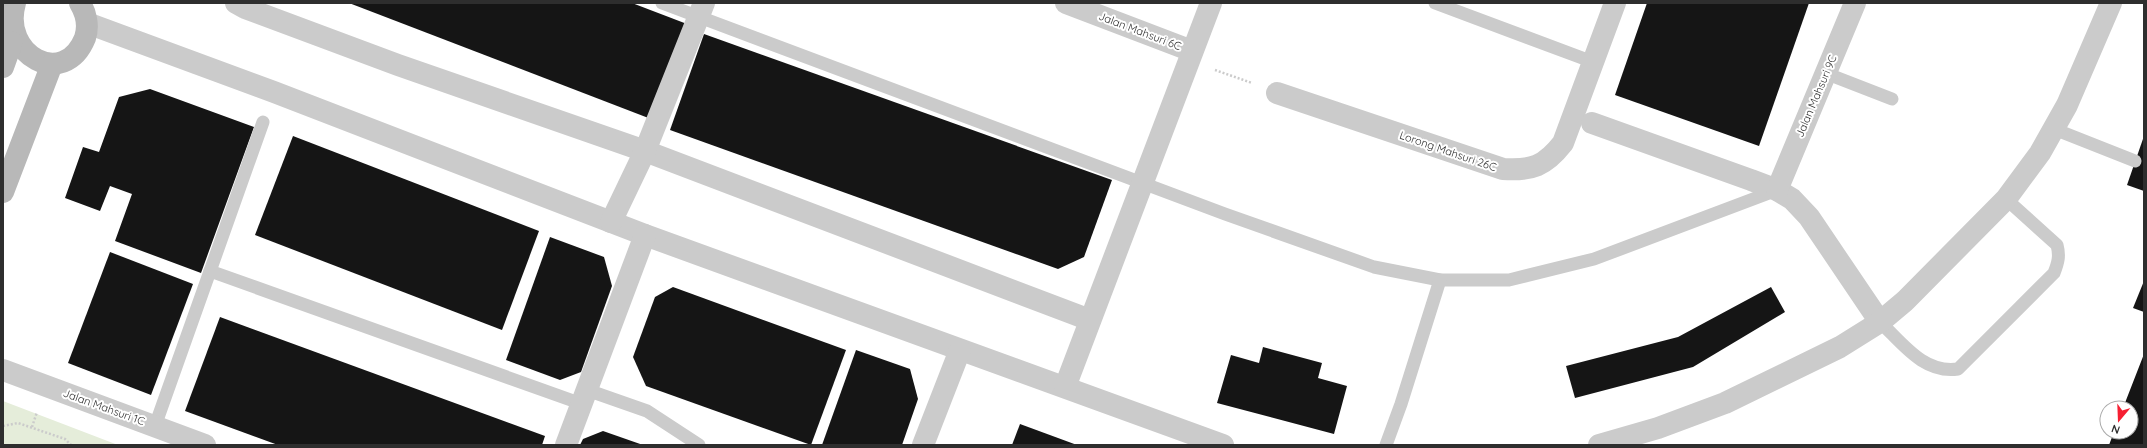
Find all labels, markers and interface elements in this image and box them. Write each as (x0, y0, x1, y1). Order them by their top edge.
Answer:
street label: Jalan Mahsuri 6C (1097, 9, 1183, 53)
street label: Jalan Mahsuri 9C (1792, 53, 1840, 139)
street label: Lorong Mahsuri 26C (1398, 128, 1498, 174)
street label: Jalan Mahsuri 1C (61, 386, 147, 428)
north arrow (2099, 400, 2139, 440)
text: N (2110, 422, 2122, 437)

